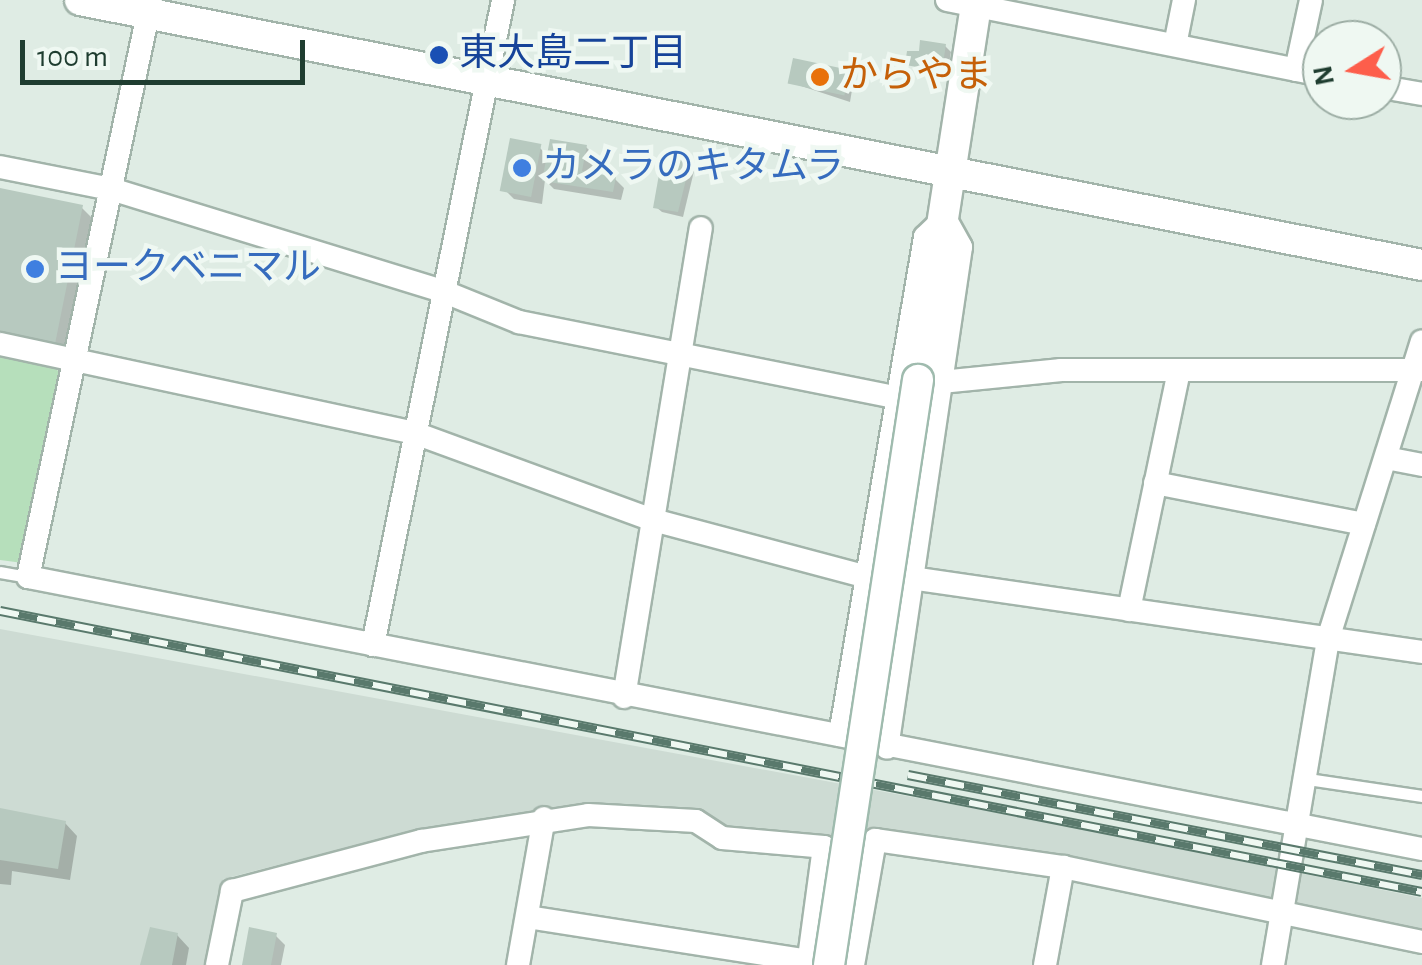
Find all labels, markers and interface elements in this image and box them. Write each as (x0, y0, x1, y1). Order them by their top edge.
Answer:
scale bar (25, 20, 310, 82)
north arrow (1302, 20, 1402, 120)
place label: 東大島二丁目 (459, 32, 687, 78)
text: 100 m (37, 42, 108, 72)
marker: 東大島二丁目 (428, 44, 450, 66)
place label: からやま (840, 54, 992, 100)
text: N (1309, 63, 1340, 88)
marker: からやま (809, 66, 831, 88)
place label: カメラのキタムラ (542, 145, 846, 191)
marker: カメラのキタムラ (511, 157, 533, 179)
place label: ヨークベニマル (55, 246, 321, 292)
marker: ヨークベニマル (24, 258, 46, 280)

